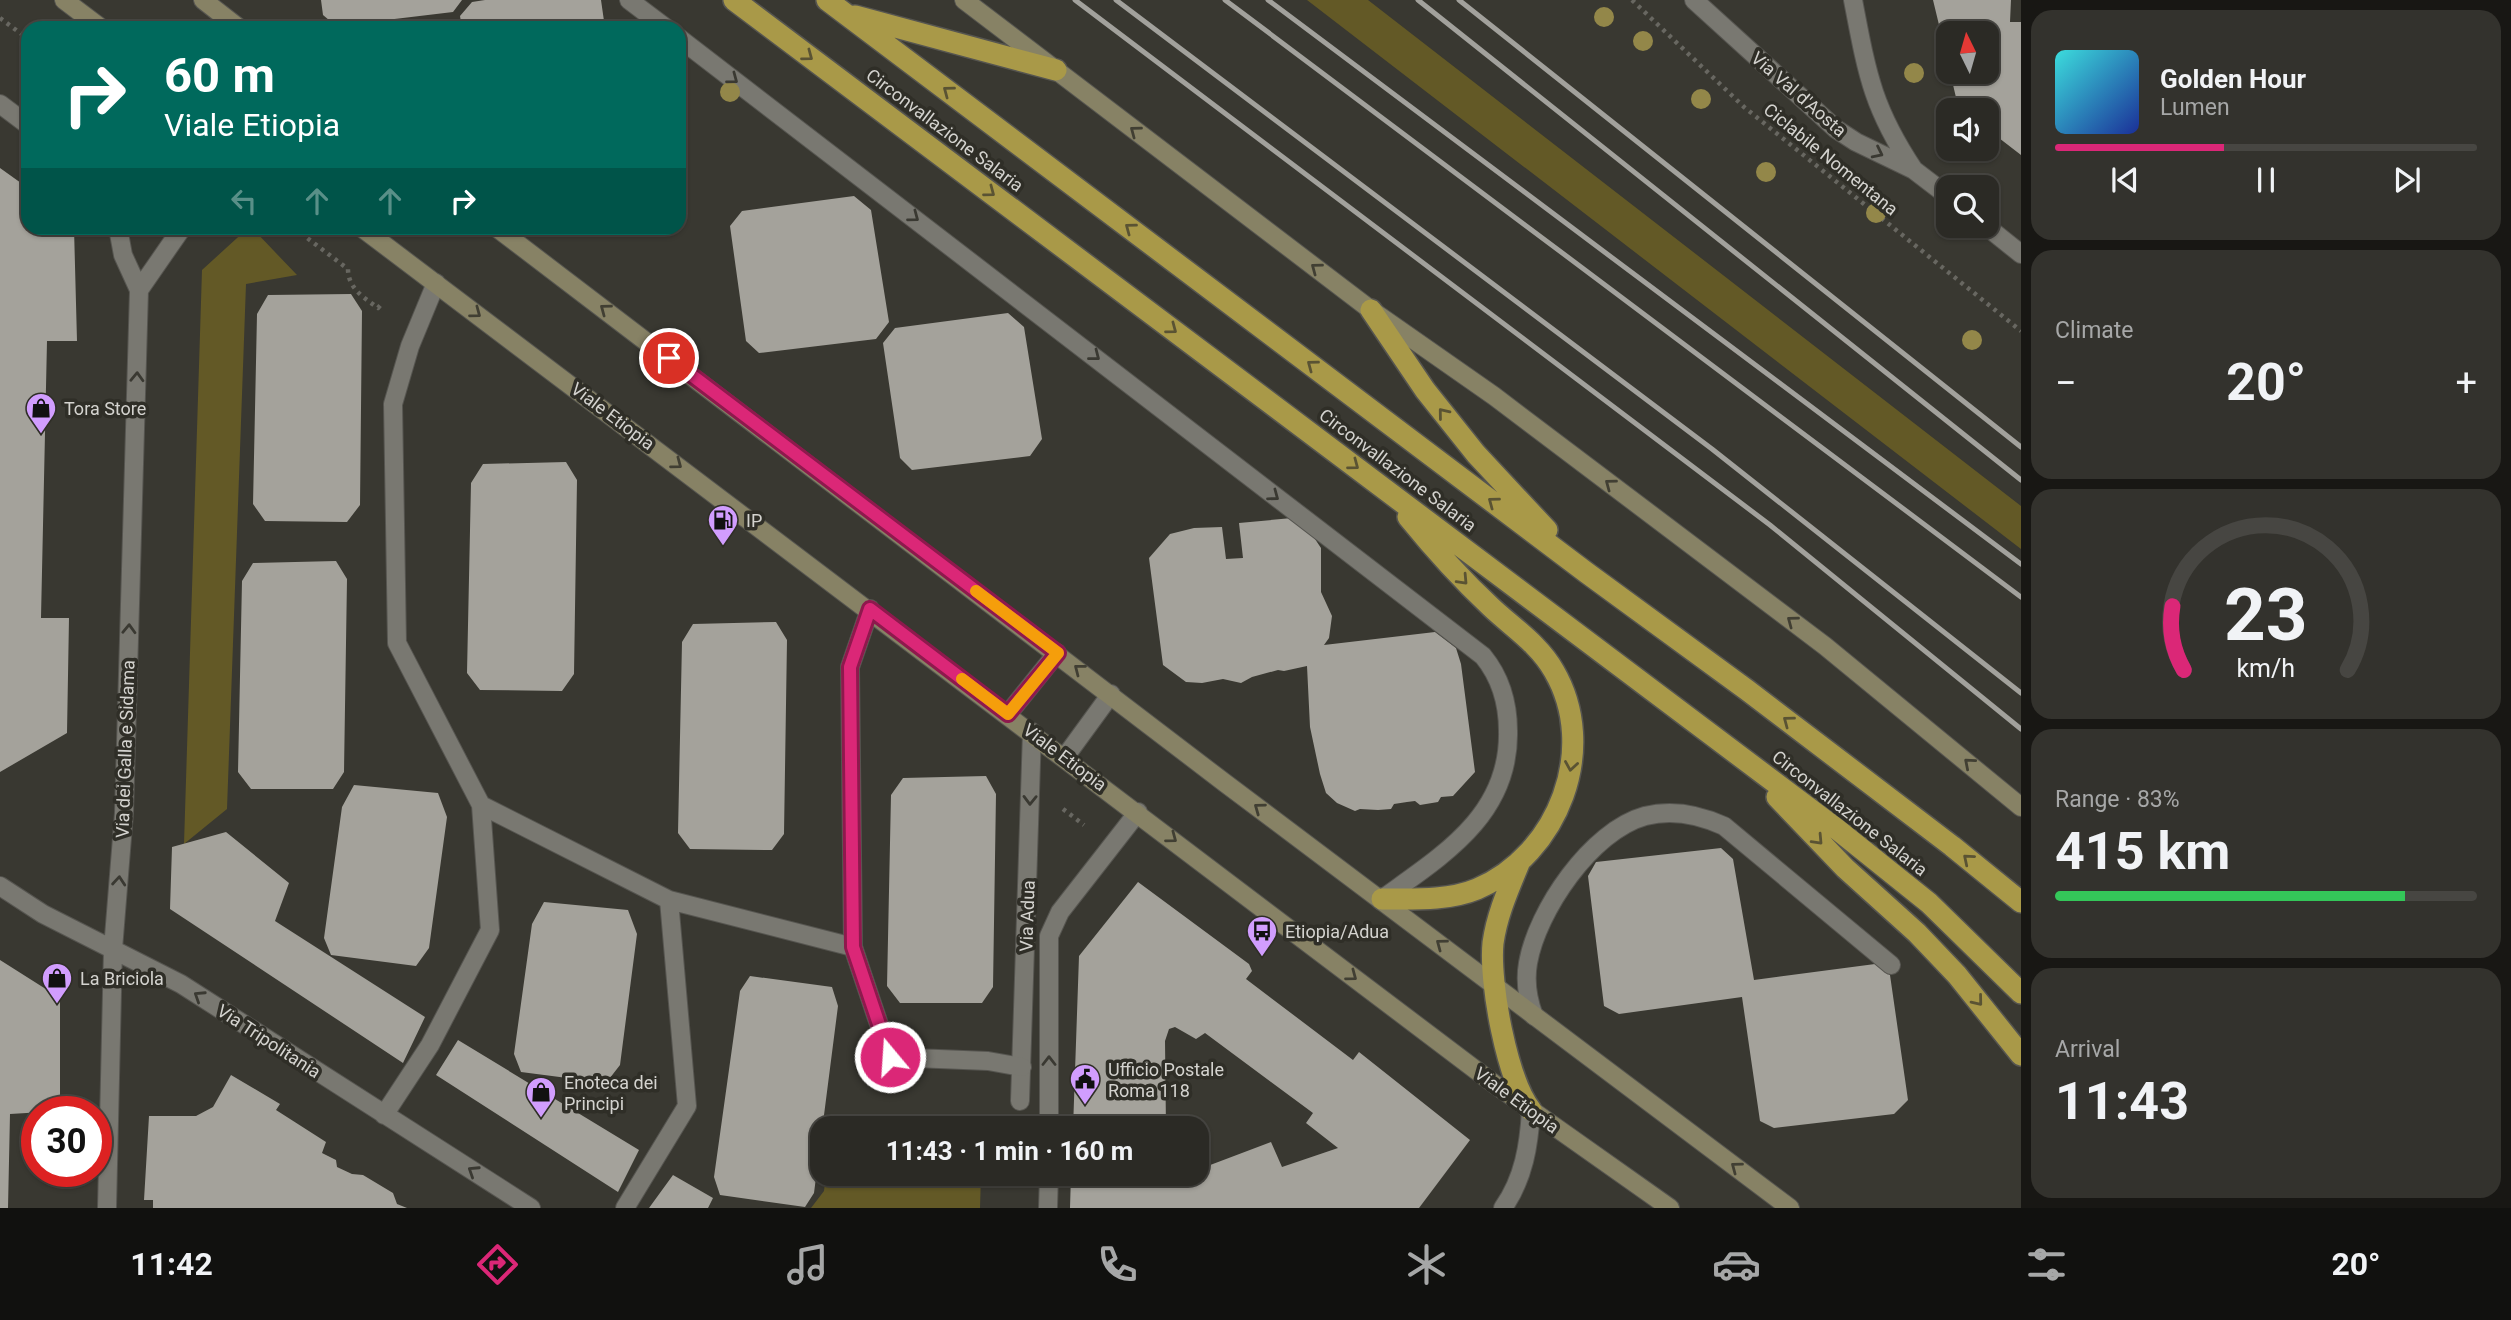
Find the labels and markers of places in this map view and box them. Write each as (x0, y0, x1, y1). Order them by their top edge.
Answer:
pin (639, 328, 699, 388)
shop icon: Tora Store (24, 391, 58, 435)
place label: Tora Store (64, 398, 146, 419)
fuel station icon: IP (706, 503, 740, 547)
place label: IP (746, 510, 762, 531)
bus stop icon: Etiopia/Adua (1245, 914, 1279, 958)
place label: Etiopia/Adua (1285, 921, 1389, 942)
shop icon: La Briciola (40, 961, 74, 1005)
place label: La Briciola (80, 968, 164, 989)
place label: Ufficio Postale Roma 118 (1108, 1059, 1224, 1101)
public building icon: Ufficio Postale Roma 118 (1068, 1062, 1102, 1106)
place label: Enoteca dei Principi (564, 1072, 658, 1114)
shop icon: Enoteca dei Principi (524, 1075, 558, 1119)

